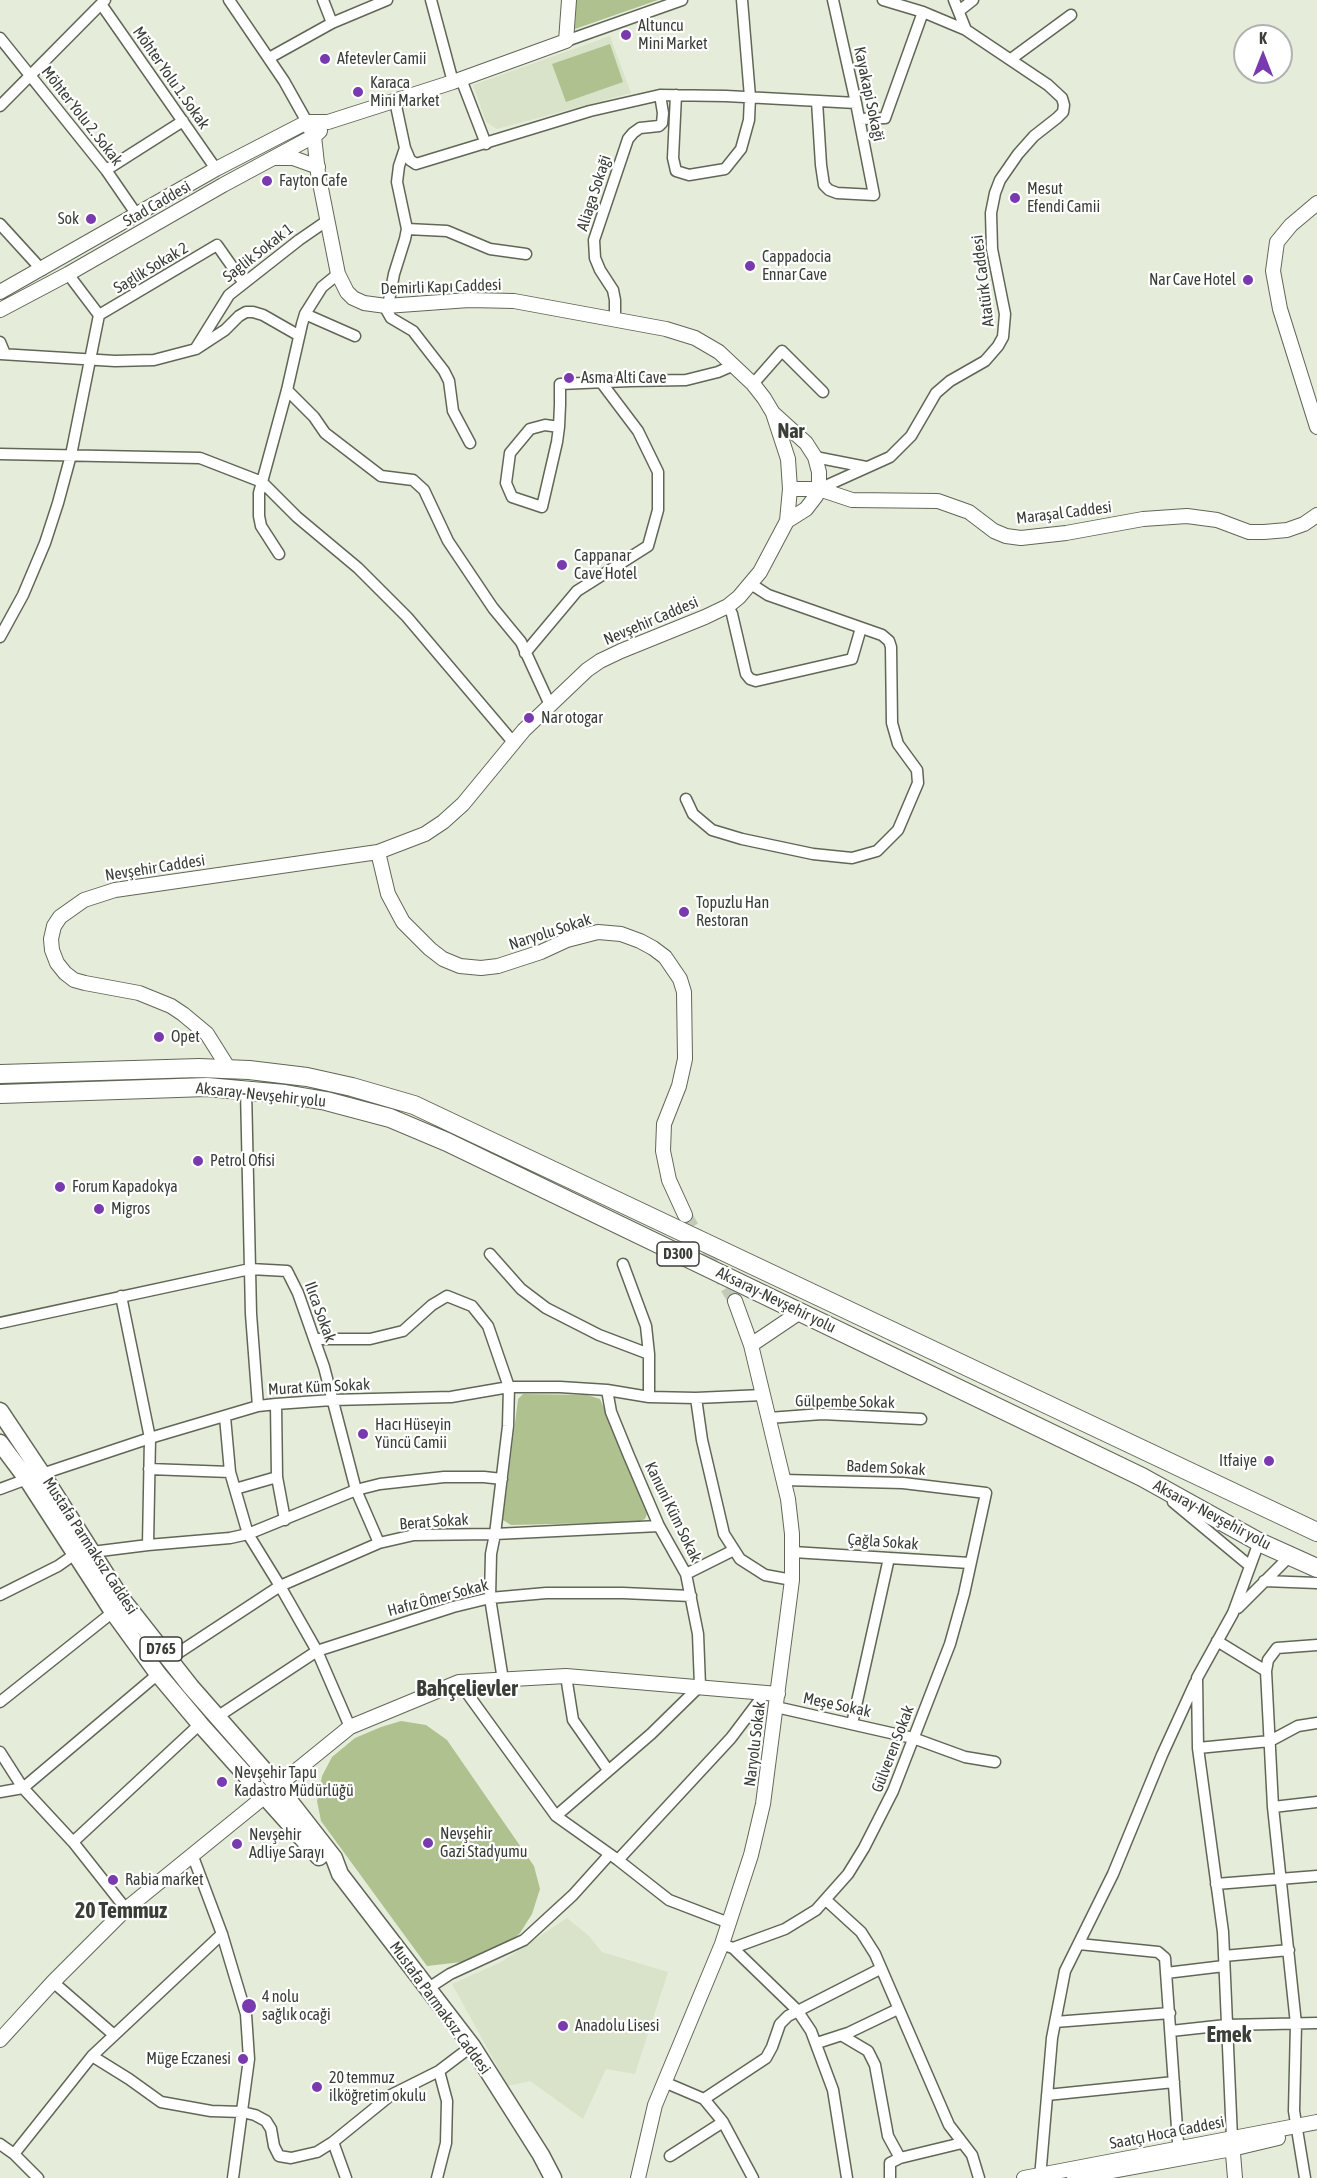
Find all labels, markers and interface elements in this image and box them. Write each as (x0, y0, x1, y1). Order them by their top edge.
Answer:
place label: Altuncu Mini Market (638, 16, 708, 54)
street label: Möhter Yolu 1. Sokak (128, 23, 214, 133)
north arrow (1233, 24, 1293, 84)
marker: Altuncu Mini Market (619, 28, 633, 42)
text: K (1259, 29, 1267, 47)
street label: Kayakapi Sokaği (850, 45, 888, 143)
place label: Afetevler Camii (337, 49, 426, 69)
marker: Afetevler Camii (318, 52, 332, 66)
street label: Möhter Yolu 2. Sokak (37, 63, 127, 169)
place label: Karaca Mini Market (370, 73, 440, 111)
marker: Karaca Mini Market (351, 85, 365, 99)
street label: Aliaga Sokaği (573, 153, 615, 233)
place label: Fayton Cafe (279, 171, 347, 191)
marker: Fayton Cafe (260, 174, 274, 188)
street label: Stad Caddesi (120, 177, 194, 231)
place label: Mesut Efendi Camii (1027, 179, 1100, 217)
marker: Mesut Efendi Camii (1008, 191, 1022, 205)
place label: Sok (58, 209, 79, 229)
marker: Sok (84, 212, 98, 226)
street label: Saglik Sokak 1 (219, 220, 297, 286)
street label: Atatürk Caddesi (968, 234, 998, 328)
street label: Saglik Sokak 2 (110, 238, 192, 298)
place label: Cappadocia Ennar Cave (762, 247, 831, 285)
marker: Cappadocia Ennar Cave (743, 259, 757, 273)
place label: Nar Cave Hotel (1149, 270, 1236, 290)
marker: Nar Cave Hotel (1241, 273, 1255, 287)
street label: Demirli Kapı Caddesi (380, 275, 502, 299)
place label: Asma Alti Cave (581, 368, 667, 388)
marker: Asma Alti Cave (562, 371, 576, 385)
district label: Nar (778, 420, 804, 444)
street label: Maraşal Caddesi (1015, 498, 1113, 528)
place label: Cappanar Cave Hotel (574, 546, 637, 584)
marker: Cappanar Cave Hotel (555, 558, 569, 572)
street label: Nevşehir Caddesi (601, 592, 701, 650)
place label: Nar otogar (541, 708, 603, 728)
marker: Nar otogar (522, 711, 536, 725)
street label: Nevşehir Caddesi (104, 851, 206, 885)
place label: Topuzlu Han Restoran (696, 893, 769, 931)
marker: Topuzlu Han Restoran (677, 905, 691, 919)
street label: Naryolu Sokak (506, 910, 594, 954)
place label: Opet (171, 1027, 200, 1047)
marker: Opet (152, 1030, 166, 1044)
street label: Aksaray-Nevşehir yolu (195, 1079, 327, 1111)
place label: Petrol Ofisi (210, 1151, 275, 1171)
marker: Petrol Ofisi (191, 1154, 205, 1168)
place label: Forum Kapadokya (72, 1177, 178, 1197)
marker: Forum Kapadokya (53, 1180, 67, 1194)
place label: Migros (111, 1199, 150, 1219)
marker: Migros (92, 1202, 106, 1216)
road number: D300 (657, 1242, 699, 1266)
street label: Aksaray-Nevşehir yolu (713, 1263, 839, 1337)
street label: Ilıca Sokak (300, 1279, 340, 1345)
street label: Murat Küm Sokak (268, 1375, 370, 1399)
street label: Gülpembe Sokak (795, 1392, 895, 1412)
place label: Hacı Hüseyin Yüncü Camii (375, 1415, 451, 1453)
marker: Hacı Hüseyin Yüncü Camii (356, 1427, 370, 1441)
place label: Itfaiye (1219, 1451, 1257, 1471)
marker: Itfaiye (1262, 1454, 1276, 1468)
street label: Badem Sokak (846, 1456, 926, 1480)
street label: Kanuni Küm Sokak (640, 1459, 706, 1565)
street label: Mustafa Parmaksız Caddesi (38, 1474, 142, 1618)
street label: Aksaray-Nevşehir yolu (1150, 1476, 1274, 1554)
street label: Berat Sokak (399, 1510, 469, 1534)
street label: Çağla Sokak (847, 1530, 919, 1554)
street label: Hafız Ömer Sokak (385, 1575, 491, 1621)
road number: D765 (140, 1637, 182, 1661)
district label: Bahçelievler (416, 1676, 518, 1702)
street label: Meşe Sokak (801, 1688, 873, 1722)
street label: Naryolu Sokak (740, 1700, 770, 1788)
street label: Gülveren Sokak (868, 1703, 918, 1795)
place label: Nevşehir Tapu Kadastro Müdürlüğü (234, 1763, 354, 1801)
marker: Nevşehir Tapu Kadastro Müdürlüğü (215, 1775, 229, 1789)
place label: Nevşehir Gazi Stadyumu (440, 1824, 527, 1862)
place label: Nevşehir Adliye Sarayı (249, 1825, 325, 1863)
marker: Nevşehir Gazi Stadyumu (421, 1836, 435, 1850)
marker: Nevşehir Adliye Sarayı (230, 1837, 244, 1851)
place label: Rabia market (125, 1870, 204, 1890)
marker: Rabia market (106, 1873, 120, 1887)
district label: 20 Temmuz (75, 1898, 167, 1924)
street label: Mustafa Parmaksız Caddesi (385, 1938, 495, 2078)
place label: 4 nolu sağlık ocaği (262, 1987, 331, 2025)
marker: 4 nolu sağlık ocaği (240, 1997, 258, 2015)
place label: Anadolu Lisesi (575, 2016, 659, 2036)
marker: Anadolu Lisesi (556, 2019, 570, 2033)
district label: Emek (1207, 2022, 1251, 2048)
place label: Müge Eczanesi (146, 2049, 231, 2069)
marker: Müge Eczanesi (236, 2052, 250, 2066)
place label: 20 temmuz ilköğretim okulu (329, 2068, 426, 2106)
marker: 20 temmuz ilköğretim okulu (310, 2080, 324, 2094)
street label: Saatçı Hoca Caddesi (1108, 2112, 1226, 2154)

